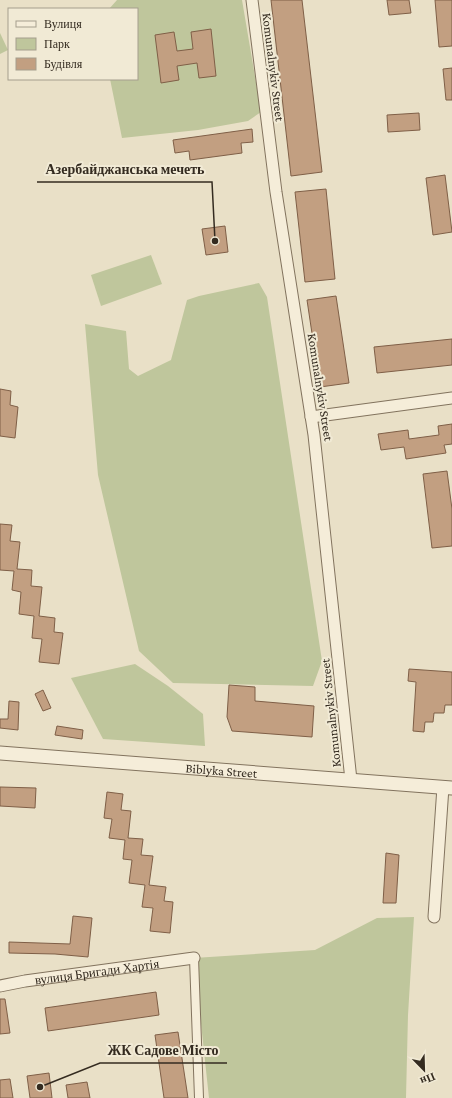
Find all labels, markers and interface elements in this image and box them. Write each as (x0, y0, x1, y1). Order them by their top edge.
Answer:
legend (8, 8, 138, 80)
street label: Komunalnykiv Street (259, 12, 288, 123)
text: Вулиця (44, 17, 82, 31)
text: Парк (44, 37, 70, 51)
text: Будівля (44, 57, 83, 71)
callout: Азербайджанська мечеть (37, 156, 212, 182)
text: Азербайджанська мечеть (45, 161, 205, 177)
street label: Komunalnykiv Street (305, 332, 337, 443)
street label: Komunalnykiv Street (317, 657, 344, 768)
street label: Biblyka Street (185, 760, 258, 781)
street label: вулиця Бригади Хартія (34, 956, 160, 988)
callout: ЖК Садове Місто (100, 1037, 227, 1063)
text: ЖК Садове Місто (107, 1042, 219, 1058)
north arrow (404, 1050, 444, 1090)
text: Пн (418, 1071, 437, 1088)

